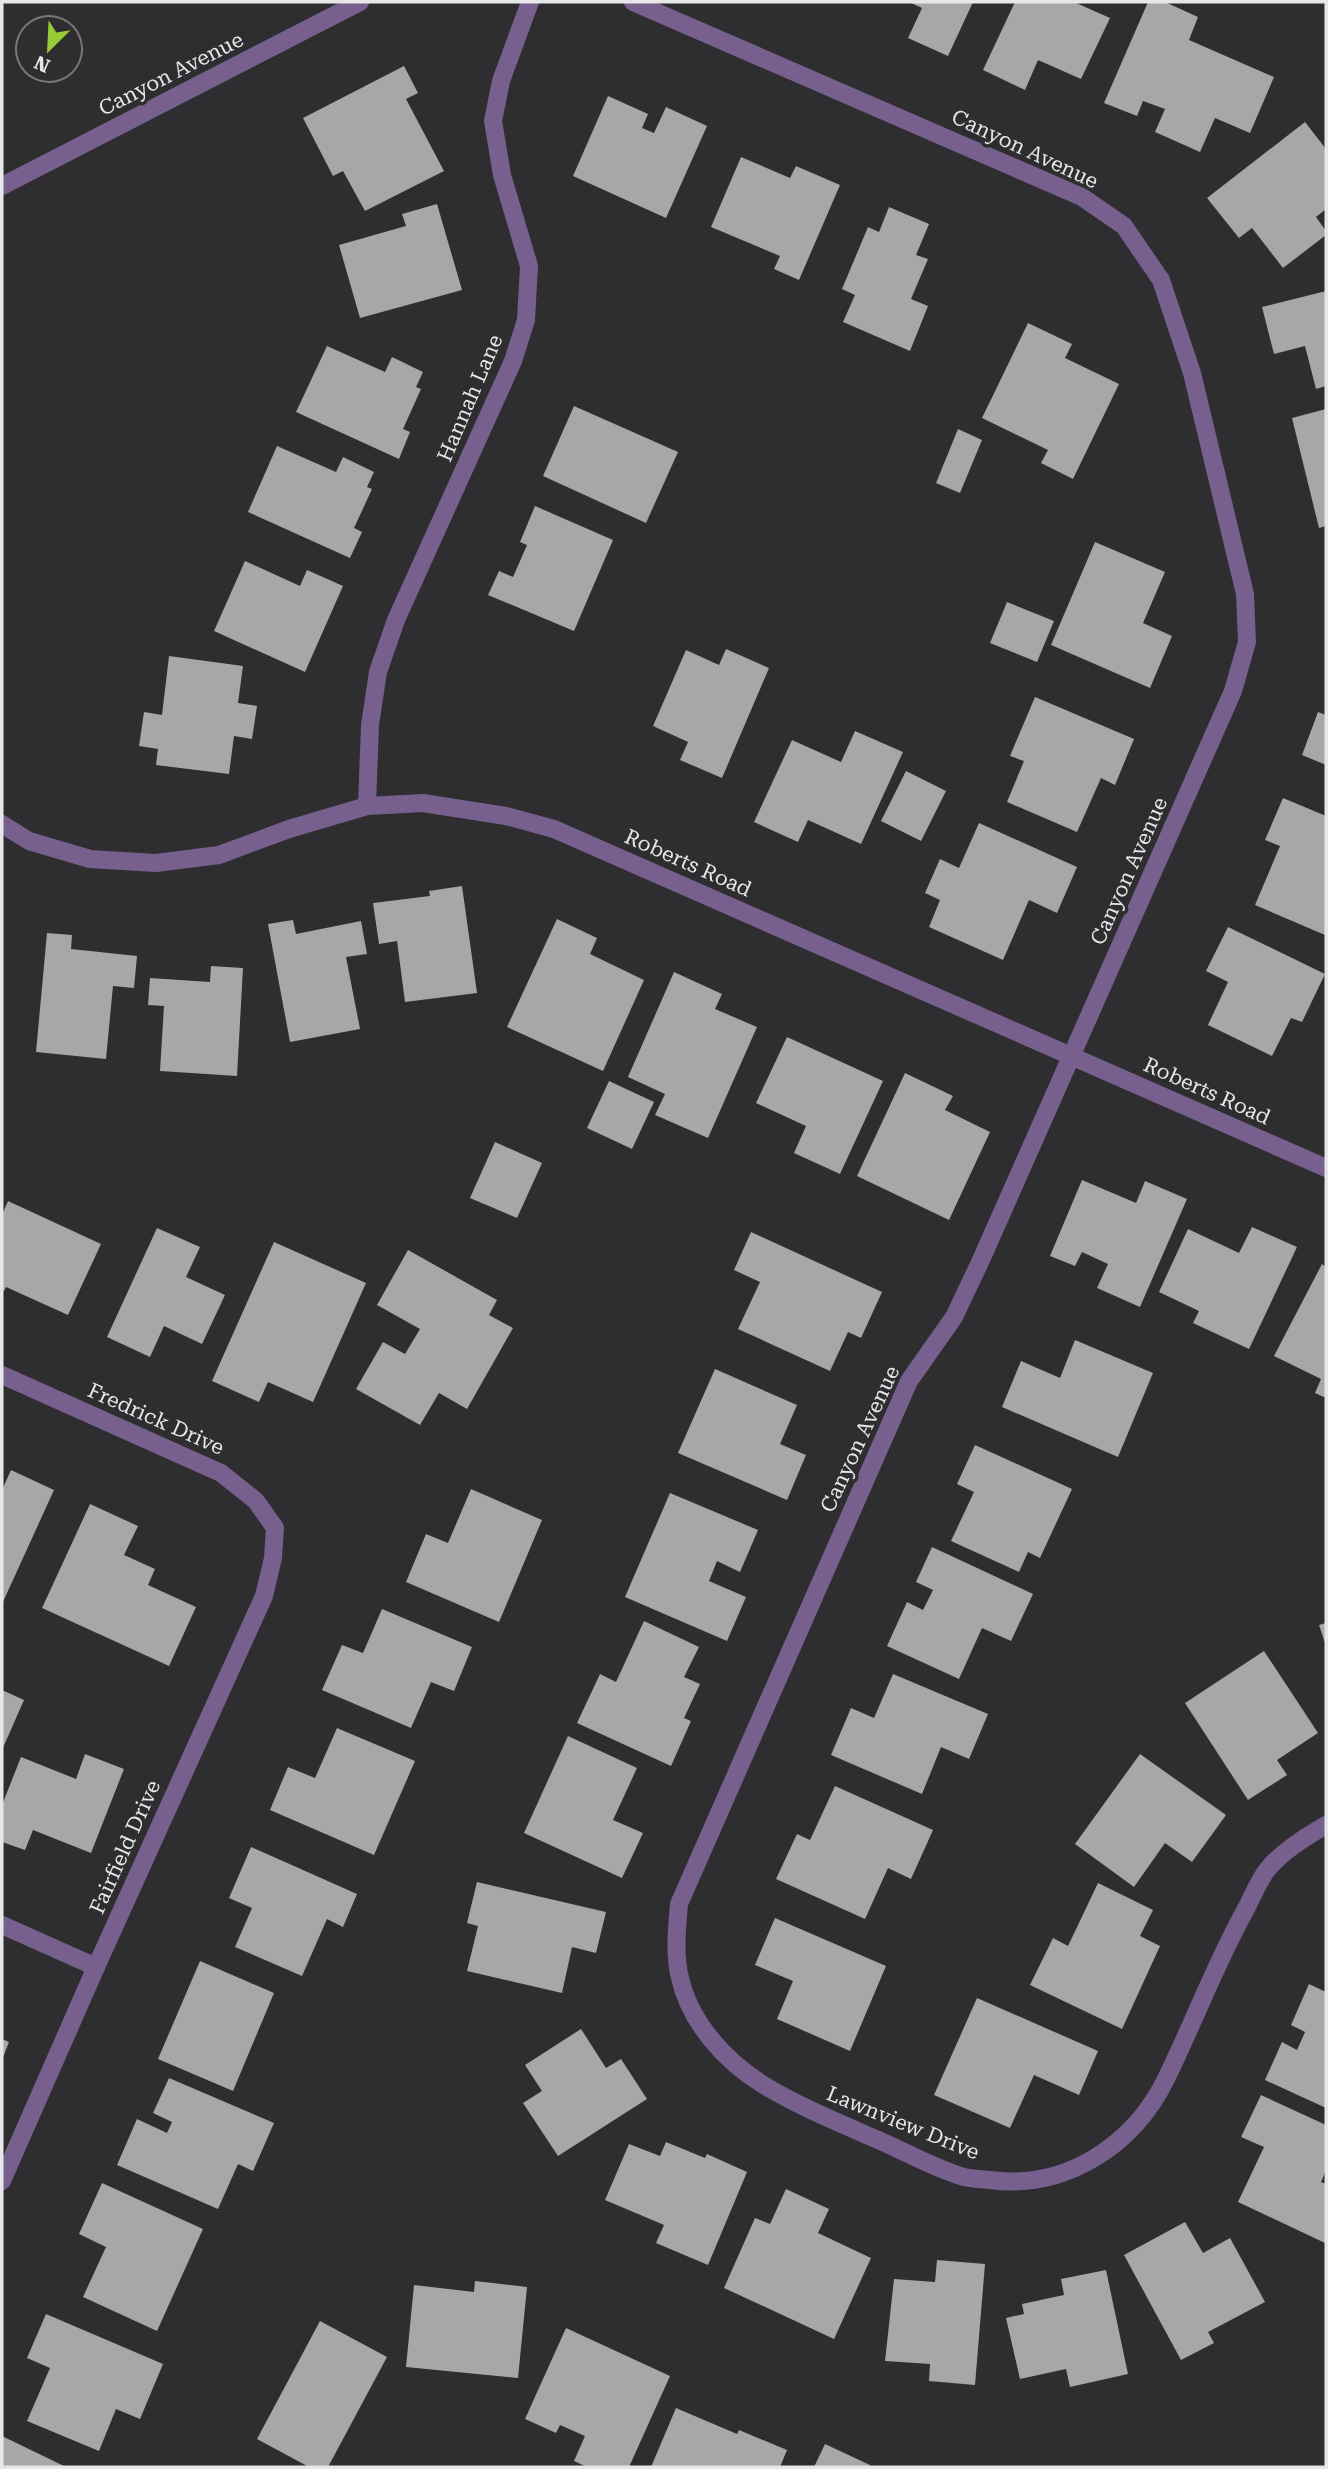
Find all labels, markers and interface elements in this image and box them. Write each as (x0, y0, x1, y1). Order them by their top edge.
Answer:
north arrow (14, 14, 84, 84)
street label: Canyon Avenue (95, 27, 247, 121)
text: N (31, 50, 54, 78)
street label: Canyon Avenue (948, 105, 1102, 193)
street label: Hannah Lane (432, 331, 508, 465)
street label: Canyon Avenue (1086, 794, 1172, 948)
street label: Roberts Road (621, 824, 755, 902)
street label: Roberts Road (1140, 1052, 1274, 1130)
street label: Canyon Avenue (816, 1362, 904, 1516)
street label: Fredrick Drive (84, 1378, 228, 1460)
street label: Fairfield Drive (85, 1776, 165, 1918)
street label: Lawnview Drive (823, 2081, 983, 2165)

